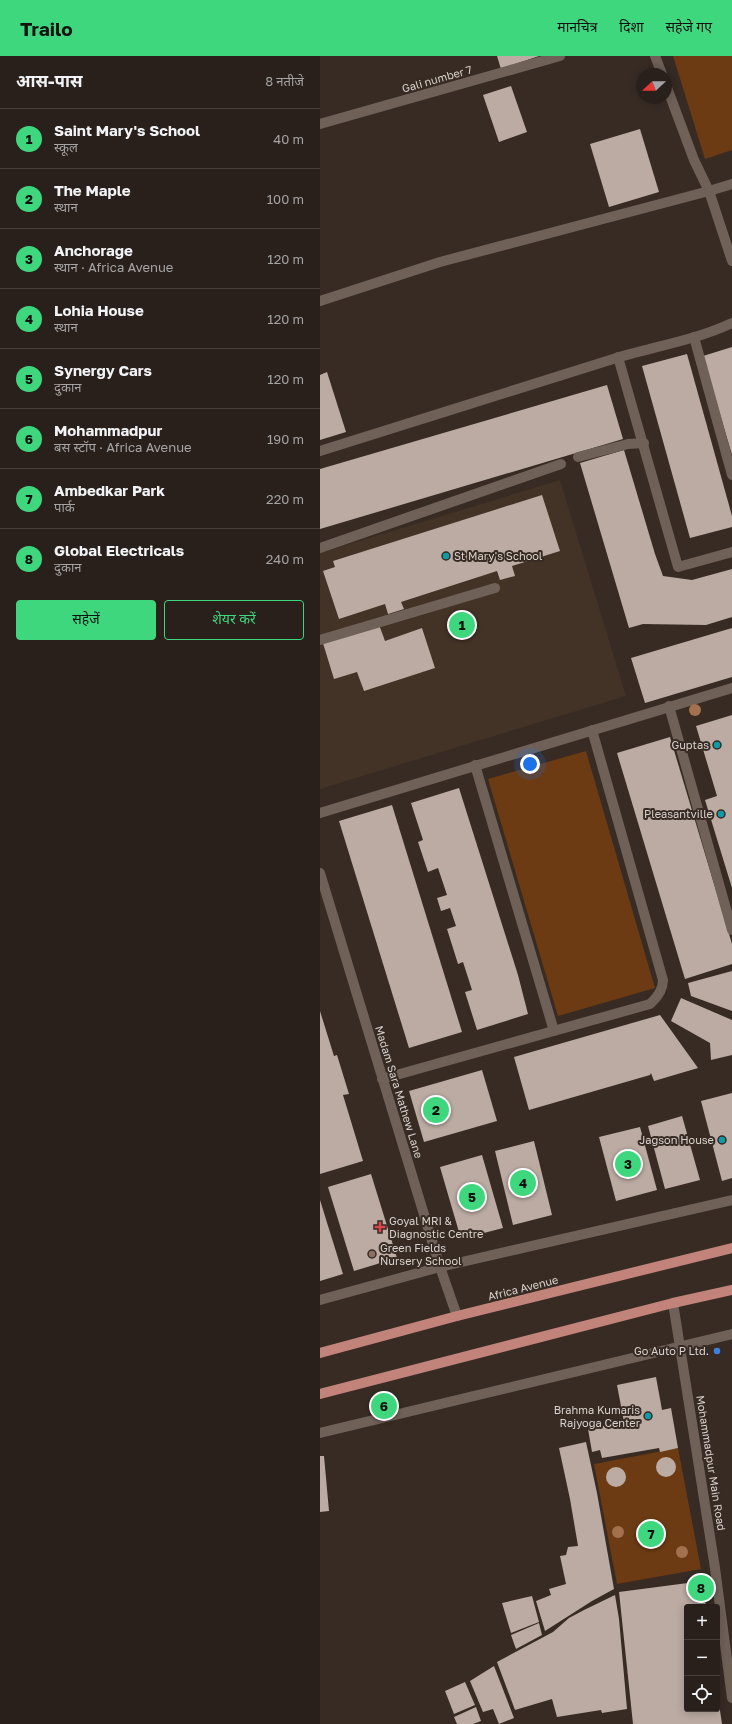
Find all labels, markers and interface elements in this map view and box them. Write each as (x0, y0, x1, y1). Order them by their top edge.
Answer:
text: Trailo (20, 17, 73, 40)
text: मानचित्र (557, 18, 597, 35)
text: दिशा (619, 18, 644, 35)
text: सहेजे गए (666, 18, 712, 35)
street label: Gali number 7 (400, 62, 474, 95)
north arrow (636, 68, 672, 104)
text: आस-पास (16, 70, 83, 91)
text: 8 नतीजे (265, 73, 304, 89)
text: Saint Mary's School (54, 121, 200, 139)
text: 1 (26, 131, 32, 147)
text: 40 m (273, 131, 304, 147)
text: स्कूल (54, 139, 78, 155)
text: The Maple (54, 181, 131, 199)
text: 2 (25, 191, 33, 207)
text: 100 m (267, 191, 304, 207)
text: स्थान (54, 199, 78, 215)
text: Anchorage (54, 241, 133, 259)
text: 3 (25, 251, 33, 267)
text: 120 m (267, 251, 304, 267)
text: स्थान · Africa Avenue (54, 259, 173, 275)
text: Lohia House (54, 301, 144, 319)
text: 4 (25, 311, 33, 327)
text: 120 m (267, 311, 304, 327)
text: स्थान (54, 319, 78, 335)
text: Synergy Cars (54, 361, 152, 379)
text: 5 (25, 371, 33, 387)
text: 120 m (267, 371, 304, 387)
text: दुकान (54, 379, 81, 395)
text: Mohammadpur (54, 421, 162, 439)
text: 6 (25, 431, 33, 447)
text: 190 m (267, 431, 304, 447)
text: बस स्टॉप · Africa Avenue (54, 439, 192, 455)
text: Ambedkar Park (54, 481, 165, 499)
text: 7 (25, 491, 33, 507)
text: 220 m (266, 491, 304, 507)
text: पार्क (54, 499, 75, 515)
text: Global Electricals (54, 541, 184, 559)
place label: St Mary's School (454, 549, 543, 562)
text: 8 (25, 551, 33, 567)
text: 240 m (266, 551, 304, 567)
marker: St Mary's School (441, 551, 451, 561)
text: दुकान (54, 559, 81, 575)
button: सहेजें (16, 600, 156, 640)
button: शेयर करें (164, 600, 304, 640)
pin: 1 (449, 610, 475, 640)
place label: Guptas (671, 738, 709, 751)
marker: Guptas (712, 740, 722, 750)
your location (520, 754, 540, 774)
place label: Pleasantville (644, 807, 713, 820)
marker: Pleasantville (716, 809, 726, 819)
street label: Madam Sara Mathew Lane (373, 1024, 426, 1160)
pin: 2 (423, 1095, 449, 1125)
place label: Jagson House (639, 1133, 714, 1146)
marker: Jagson House (717, 1135, 727, 1145)
pin: 3 (615, 1149, 641, 1179)
pin: 4 (510, 1168, 536, 1198)
pin: 5 (459, 1182, 485, 1212)
place label: Goyal MRI & Diagnostic Centre (389, 1214, 483, 1240)
marker: Goyal MRI & Diagnostic Centre (374, 1221, 386, 1233)
place label: Green Fields Nursery School (380, 1241, 462, 1267)
marker: Green Fields Nursery School (367, 1249, 377, 1259)
street label: Africa Avenue (486, 1272, 559, 1303)
place label: Go Auto P Ltd. (634, 1344, 709, 1357)
marker: Go Auto P Ltd. (712, 1346, 722, 1356)
pin: 6 (371, 1391, 397, 1421)
street label: Mohammadpur Main Road (694, 1394, 729, 1532)
place label: Brahma Kumaris Rajyoga Center (554, 1403, 641, 1429)
marker: Brahma Kumaris Rajyoga Center (643, 1411, 653, 1421)
pin: 7 (638, 1519, 664, 1549)
pin: 8 (688, 1573, 714, 1603)
map controls (684, 1604, 720, 1712)
button: + (684, 1604, 720, 1640)
button: − (684, 1640, 720, 1676)
button: locate (684, 1676, 720, 1712)

